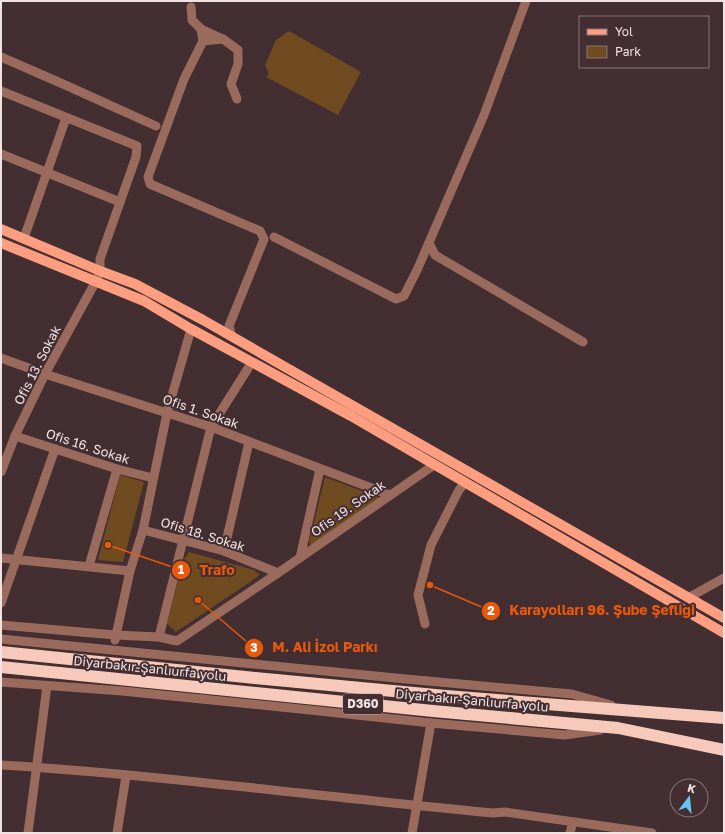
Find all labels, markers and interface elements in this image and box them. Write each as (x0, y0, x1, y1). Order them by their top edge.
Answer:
legend (579, 16, 709, 68)
text: Yol (615, 24, 633, 39)
text: Park (615, 44, 641, 59)
street label: Ofis 13. Sokak (10, 322, 64, 407)
street label: Ofis 1. Sokak (161, 390, 242, 432)
street label: Ofis 16. Sokak (44, 425, 133, 467)
street label: Ofis 19. Sokak (308, 476, 389, 540)
street label: Ofis 18. Sokak (159, 514, 248, 555)
callout: Trafo (171, 557, 242, 583)
text: Trafo (199, 561, 235, 578)
text: 1 (178, 562, 184, 577)
callout: Karayolları 96. Şube Şefliği (481, 598, 703, 624)
text: Karayolları 96. Şube Şefliği (509, 601, 695, 618)
text: 2 (487, 603, 495, 618)
callout: M. Ali İzol Parkı (244, 635, 385, 661)
text: M. Ali İzol Parkı (272, 638, 378, 655)
text: 3 (250, 640, 258, 655)
street label: Diyarbakır-Şanlıurfa yolu (73, 652, 227, 684)
street label: Diyarbakır-Şanlıurfa yolu (395, 685, 549, 715)
road number: D360 (343, 694, 383, 714)
north arrow (669, 778, 709, 818)
text: K (686, 781, 698, 795)

